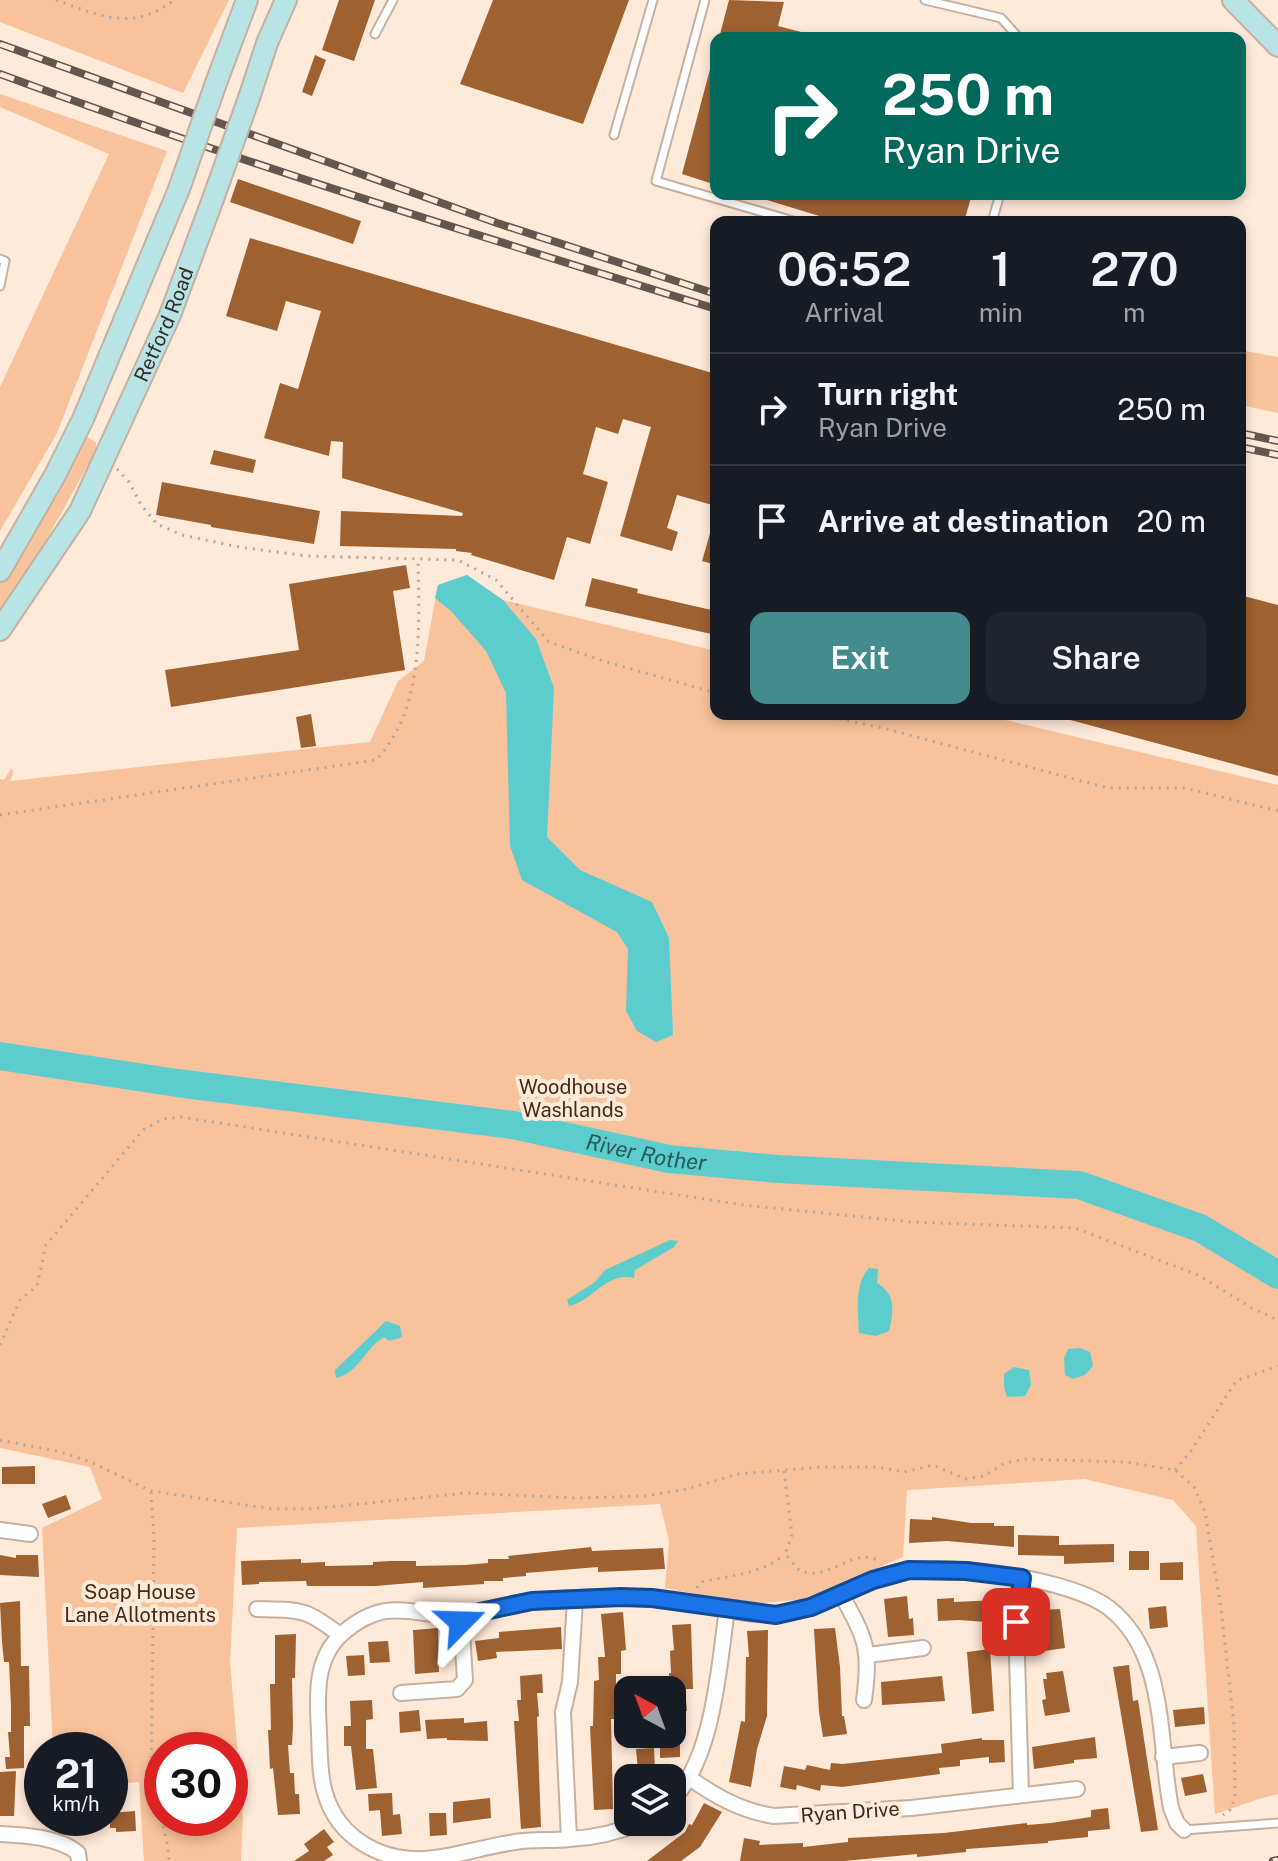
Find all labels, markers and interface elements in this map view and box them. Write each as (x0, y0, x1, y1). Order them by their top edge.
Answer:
text: 250 m (882, 62, 1054, 128)
icon: right (750, 64, 854, 168)
text: Ryan Drive (882, 129, 1061, 171)
text: 06:52 (777, 240, 911, 297)
text: 1 (991, 240, 1011, 297)
text: 270 (1090, 240, 1179, 297)
street label: Retford Road (129, 264, 199, 386)
text: Arrival (804, 297, 884, 328)
text: min (979, 297, 1023, 328)
text: m (1123, 297, 1146, 328)
text: Turn right (818, 376, 958, 412)
icon: right (750, 387, 794, 431)
text: 250 m (1117, 391, 1206, 427)
text: Ryan Drive (818, 412, 947, 443)
icon: arrive (750, 499, 794, 543)
text: Arrive at destination (818, 503, 1109, 539)
text: 20 m (1137, 503, 1206, 539)
button: Exit (750, 612, 970, 704)
button: Share (986, 612, 1206, 704)
park label: Woodhouse Washlands (519, 1075, 627, 1122)
water label: River Rother (584, 1128, 708, 1175)
park label: Soap House Lane Allotments (64, 1580, 216, 1627)
position arrow (419, 1580, 503, 1664)
pin (982, 1588, 1050, 1656)
icon: arrive (994, 1600, 1038, 1644)
north arrow (614, 1676, 686, 1748)
map controls (614, 1676, 686, 1836)
speed limit sign: 30 (144, 1732, 248, 1836)
text: 21 (55, 1750, 97, 1797)
button: layers (614, 1764, 686, 1836)
text: km/h (52, 1792, 100, 1816)
street label: Ryan Drive (800, 1797, 900, 1827)

